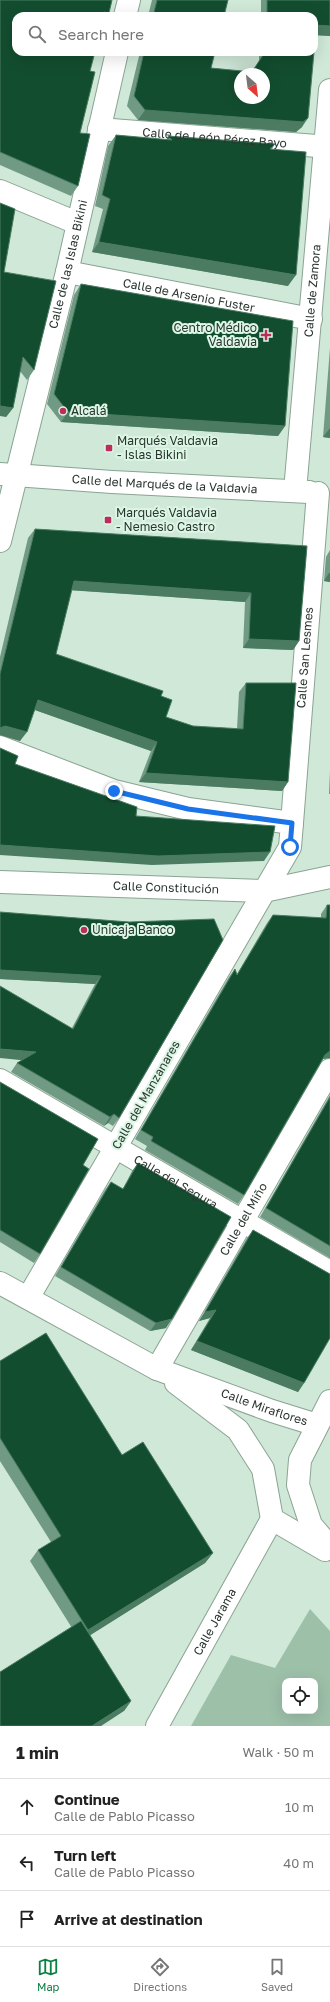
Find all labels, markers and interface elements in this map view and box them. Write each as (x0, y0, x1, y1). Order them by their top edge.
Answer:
search box (12, 12, 318, 56)
icon: search (26, 23, 48, 45)
text: Search here (58, 25, 144, 43)
north arrow (234, 68, 270, 104)
street label: Calle de León Pérez Bayo (142, 124, 287, 151)
street label: Calle de las Islas Bikini (45, 198, 90, 330)
street label: Calle de Zamora (300, 244, 323, 338)
street label: Calle de Arsenio Fuster (122, 275, 256, 315)
place label: Centro Médico Valdavia (173, 320, 257, 349)
marker: Centro Médico Valdavia (260, 329, 272, 341)
place label: Alcalá (71, 403, 106, 418)
marker: Alcalá (58, 406, 68, 416)
place label: Marqués Valdavia - Islas Bikini (117, 433, 218, 462)
marker: Marqués Valdavia - Islas Bikini (104, 443, 114, 453)
street label: Calle del Marqués de la Valdavia (71, 471, 258, 496)
place label: Marqués Valdavia - Nemesio Castro (116, 505, 217, 534)
marker: Marqués Valdavia - Nemesio Castro (103, 515, 113, 525)
street label: Calle San Lesmes (293, 606, 316, 709)
route end (105, 782, 123, 800)
route start (281, 838, 299, 856)
street label: Calle Constitución (113, 878, 219, 896)
place label: Unicaja Banco (92, 922, 174, 937)
marker: Unicaja Banco (79, 925, 89, 935)
street label: Calle del Manzanares (108, 1038, 183, 1152)
street label: Calle del Segura (131, 1151, 220, 1212)
street label: Calle del Miño (216, 1180, 270, 1258)
street label: Calle Miraflores (219, 1385, 310, 1429)
street label: Calle Jarama (190, 1585, 239, 1658)
map controls (282, 1678, 318, 1714)
button: locate (282, 1678, 318, 1714)
text: 1 min (16, 1742, 59, 1763)
text: Walk · 50 m (242, 1744, 314, 1760)
text: Continue (54, 1790, 120, 1808)
icon: ahead (16, 1796, 38, 1818)
text: 10 m (285, 1799, 314, 1815)
text: Calle de Pablo Picasso (54, 1808, 195, 1824)
text: Turn left (54, 1846, 116, 1864)
icon: left (16, 1852, 38, 1874)
text: 40 m (283, 1855, 314, 1871)
text: Calle de Pablo Picasso (54, 1864, 195, 1880)
icon: arrive (16, 1908, 38, 1930)
text: Arrive at destination (54, 1910, 203, 1928)
tab: Map (37, 1956, 59, 1993)
tab: Directions (133, 1956, 187, 1993)
tab: Saved (261, 1956, 293, 1993)

